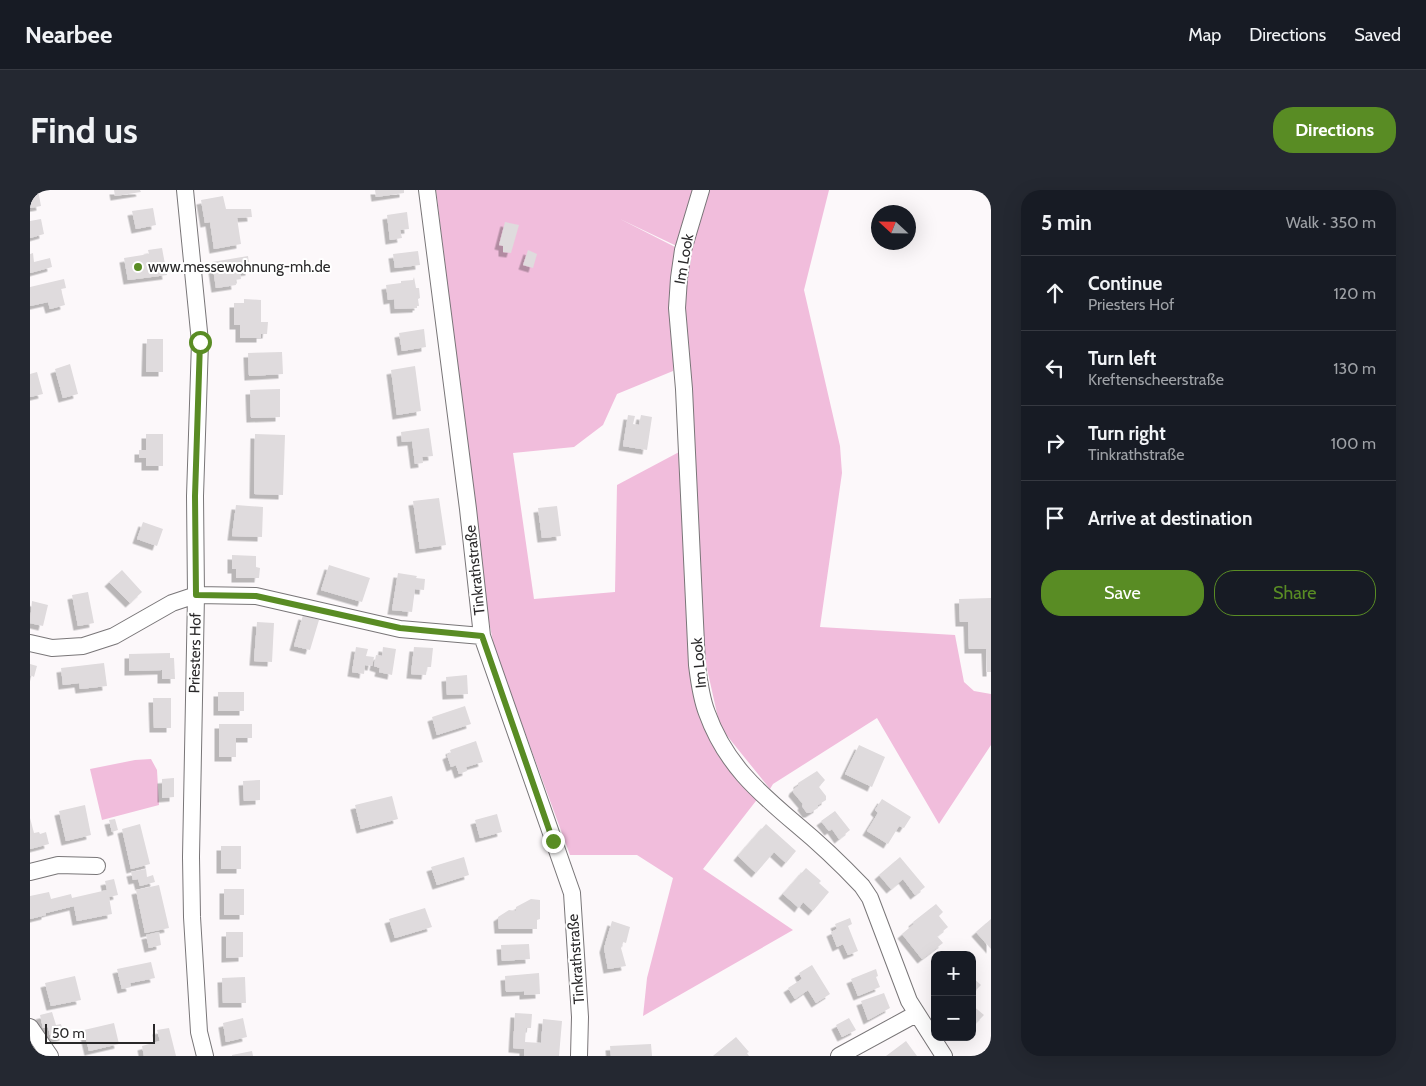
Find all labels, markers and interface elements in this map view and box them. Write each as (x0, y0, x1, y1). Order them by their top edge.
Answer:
text: Nearbee (25, 20, 112, 49)
text: Map (1188, 24, 1221, 46)
text: Directions (1249, 24, 1326, 46)
text: Saved (1354, 24, 1401, 46)
button: Directions (1273, 107, 1396, 153)
text: Find us (30, 109, 138, 152)
north arrow (871, 205, 916, 250)
text: 5 min (1041, 210, 1092, 235)
text: Walk · 350 m (1286, 213, 1376, 232)
street label: Im Look (671, 232, 697, 286)
place label: www.messewohnung-mh.de (148, 258, 331, 276)
marker: www.messewohnung-mh.de (132, 261, 144, 273)
text: Continue (1088, 272, 1162, 295)
icon: ahead (1041, 279, 1069, 307)
text: 120 m (1334, 284, 1376, 303)
text: Priesters Hof (1088, 295, 1174, 314)
route start (189, 331, 212, 354)
text: Turn left (1088, 347, 1156, 370)
icon: left (1041, 354, 1069, 382)
text: 130 m (1333, 359, 1376, 378)
text: Kreftenscheerstraße (1088, 370, 1224, 389)
text: Turn right (1088, 422, 1166, 445)
icon: right (1041, 429, 1069, 457)
text: 100 m (1331, 434, 1376, 453)
text: Tinkrathstraße (1088, 445, 1184, 464)
icon: arrive (1041, 504, 1069, 532)
text: Arrive at destination (1088, 507, 1252, 530)
street label: Tinkrathstraße (461, 524, 489, 616)
button: Save (1041, 570, 1204, 616)
button: Share (1214, 570, 1376, 616)
street label: Priesters Hof (185, 612, 205, 694)
street label: Im Look (688, 637, 710, 689)
route end (542, 830, 565, 853)
street label: Tinkrathstraße (564, 913, 588, 1005)
map controls (931, 951, 976, 1041)
button: + (931, 951, 976, 996)
button: − (931, 996, 976, 1041)
scale bar (45, 1021, 155, 1044)
text: 50 m (52, 1024, 85, 1042)

